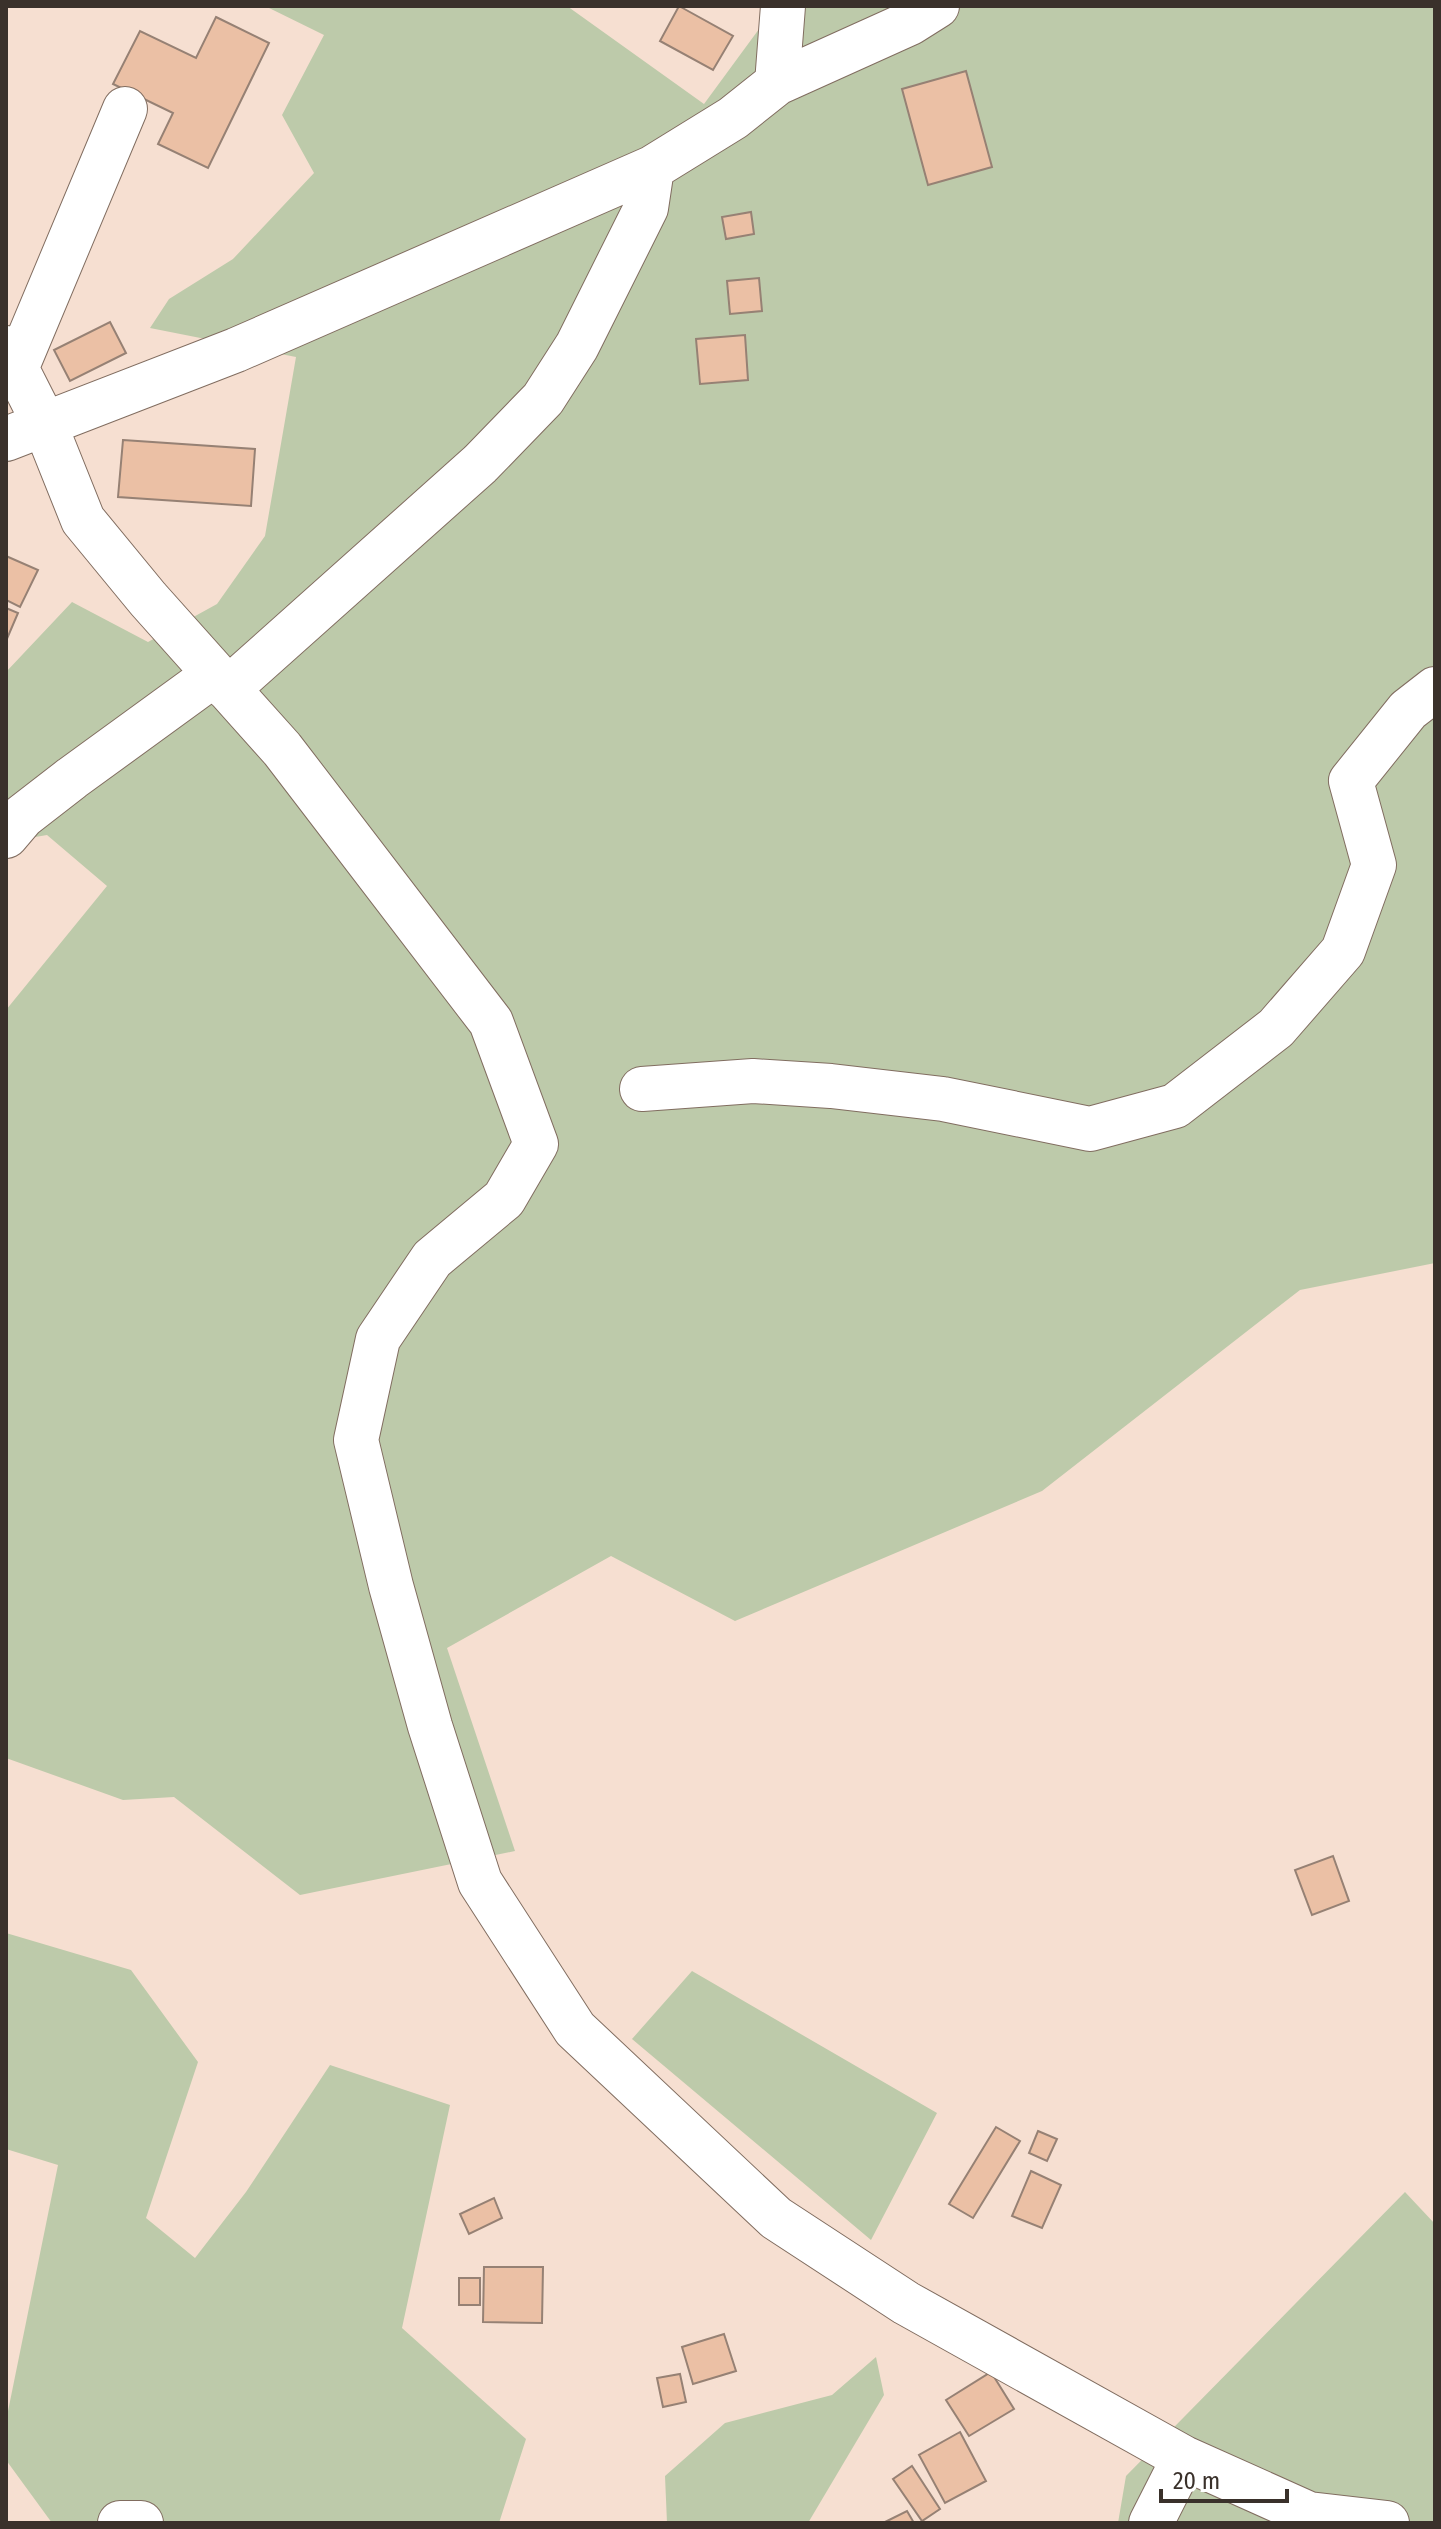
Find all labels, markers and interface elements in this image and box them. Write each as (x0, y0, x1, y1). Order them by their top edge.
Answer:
scale bar (1161, 2453, 1287, 2503)
text: 20 m (1173, 2467, 1220, 2495)

